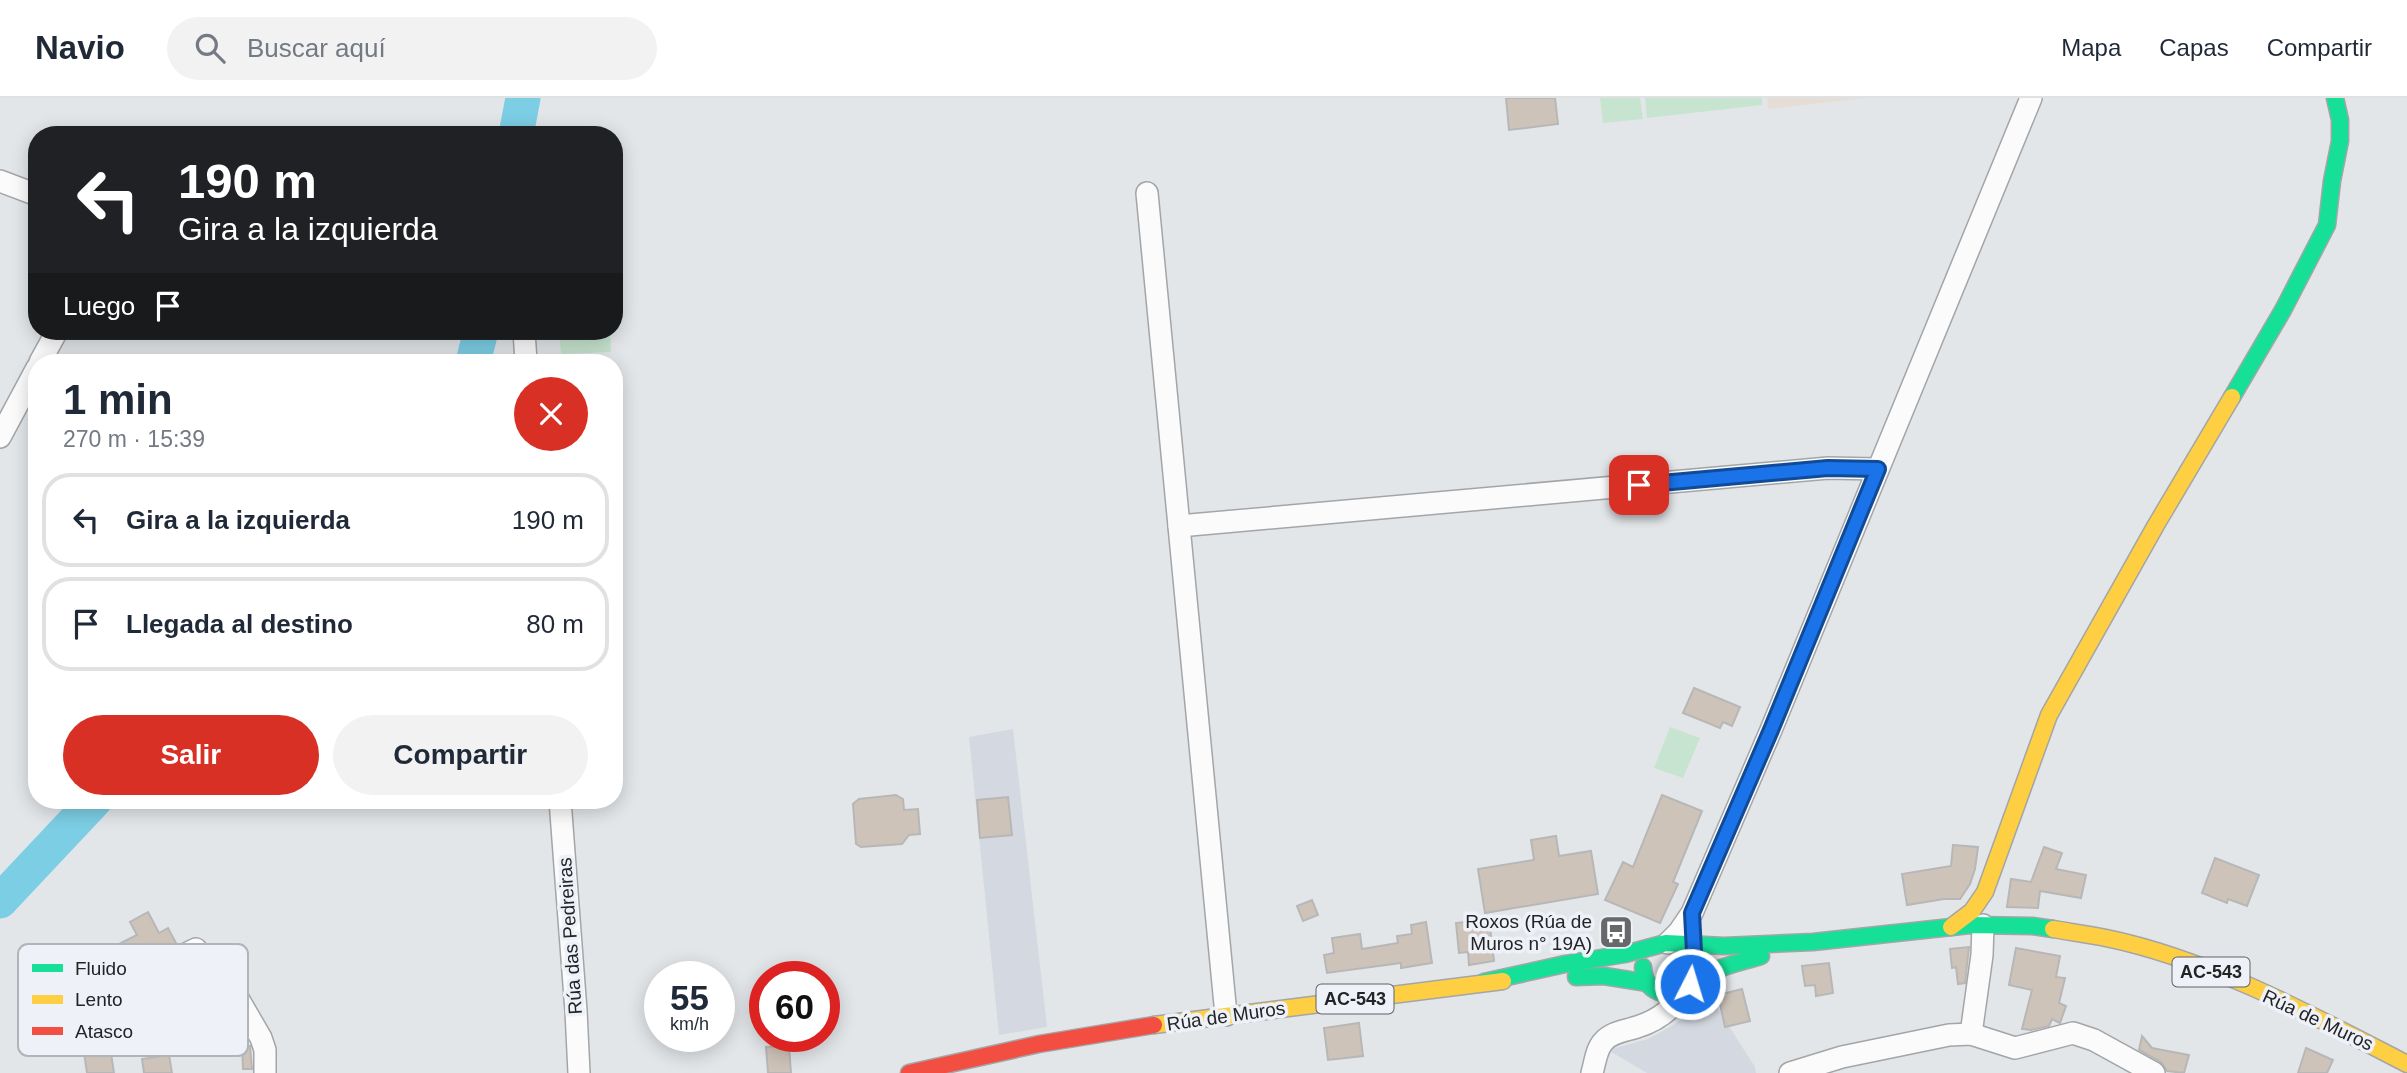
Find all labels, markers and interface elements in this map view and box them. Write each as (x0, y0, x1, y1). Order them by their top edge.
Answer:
search box (167, 17, 657, 80)
text: Navio (35, 29, 125, 66)
icon: search (191, 29, 229, 67)
text: Buscar aquí (247, 33, 386, 63)
text: Mapa (2061, 34, 2121, 61)
text: Capas (2159, 34, 2229, 61)
text: Compartir (2267, 34, 2372, 61)
icon: left (63, 154, 154, 245)
text: 190 m (178, 154, 317, 208)
text: Gira a la izquierda (178, 211, 438, 247)
icon: arrive (149, 287, 187, 325)
text: Luego (63, 291, 135, 321)
text: 1 min (63, 376, 173, 423)
button: close (514, 377, 588, 451)
text: 270 m · 15:39 (63, 426, 205, 452)
pin (1609, 455, 1669, 515)
icon: arrive (1620, 466, 1658, 504)
icon: left (67, 501, 105, 539)
text: Gira a la izquierda (126, 505, 350, 535)
text: 190 m (512, 505, 584, 535)
icon: arrive (67, 605, 105, 643)
text: Llegada al destino (126, 609, 353, 639)
text: 80 m (526, 609, 584, 639)
button: Salir (63, 715, 319, 795)
button: Compartir (333, 715, 588, 795)
street label: Rúa das Pedreiras (554, 857, 586, 1015)
place label: Roxos (Rúa de Muros n° 19A) (1465, 911, 1592, 954)
bus stop icon: Roxos (Rúa de Muros n° 19A) (1597, 913, 1635, 951)
legend (18, 944, 248, 1056)
position arrow (1653, 947, 1727, 1021)
text: Fluido (75, 958, 127, 979)
road number: AC-543 (2172, 958, 2250, 986)
speed limit sign: 60 (749, 961, 840, 1052)
text: 55 (670, 978, 709, 1017)
road number: AC-543 (1316, 985, 1394, 1014)
street label: Rúa de Muros (2259, 985, 2377, 1055)
text: Lento (75, 989, 123, 1010)
street label: Rúa de Muros (1165, 997, 1287, 1035)
text: km/h (670, 1014, 709, 1034)
text: Atasco (75, 1021, 133, 1042)

